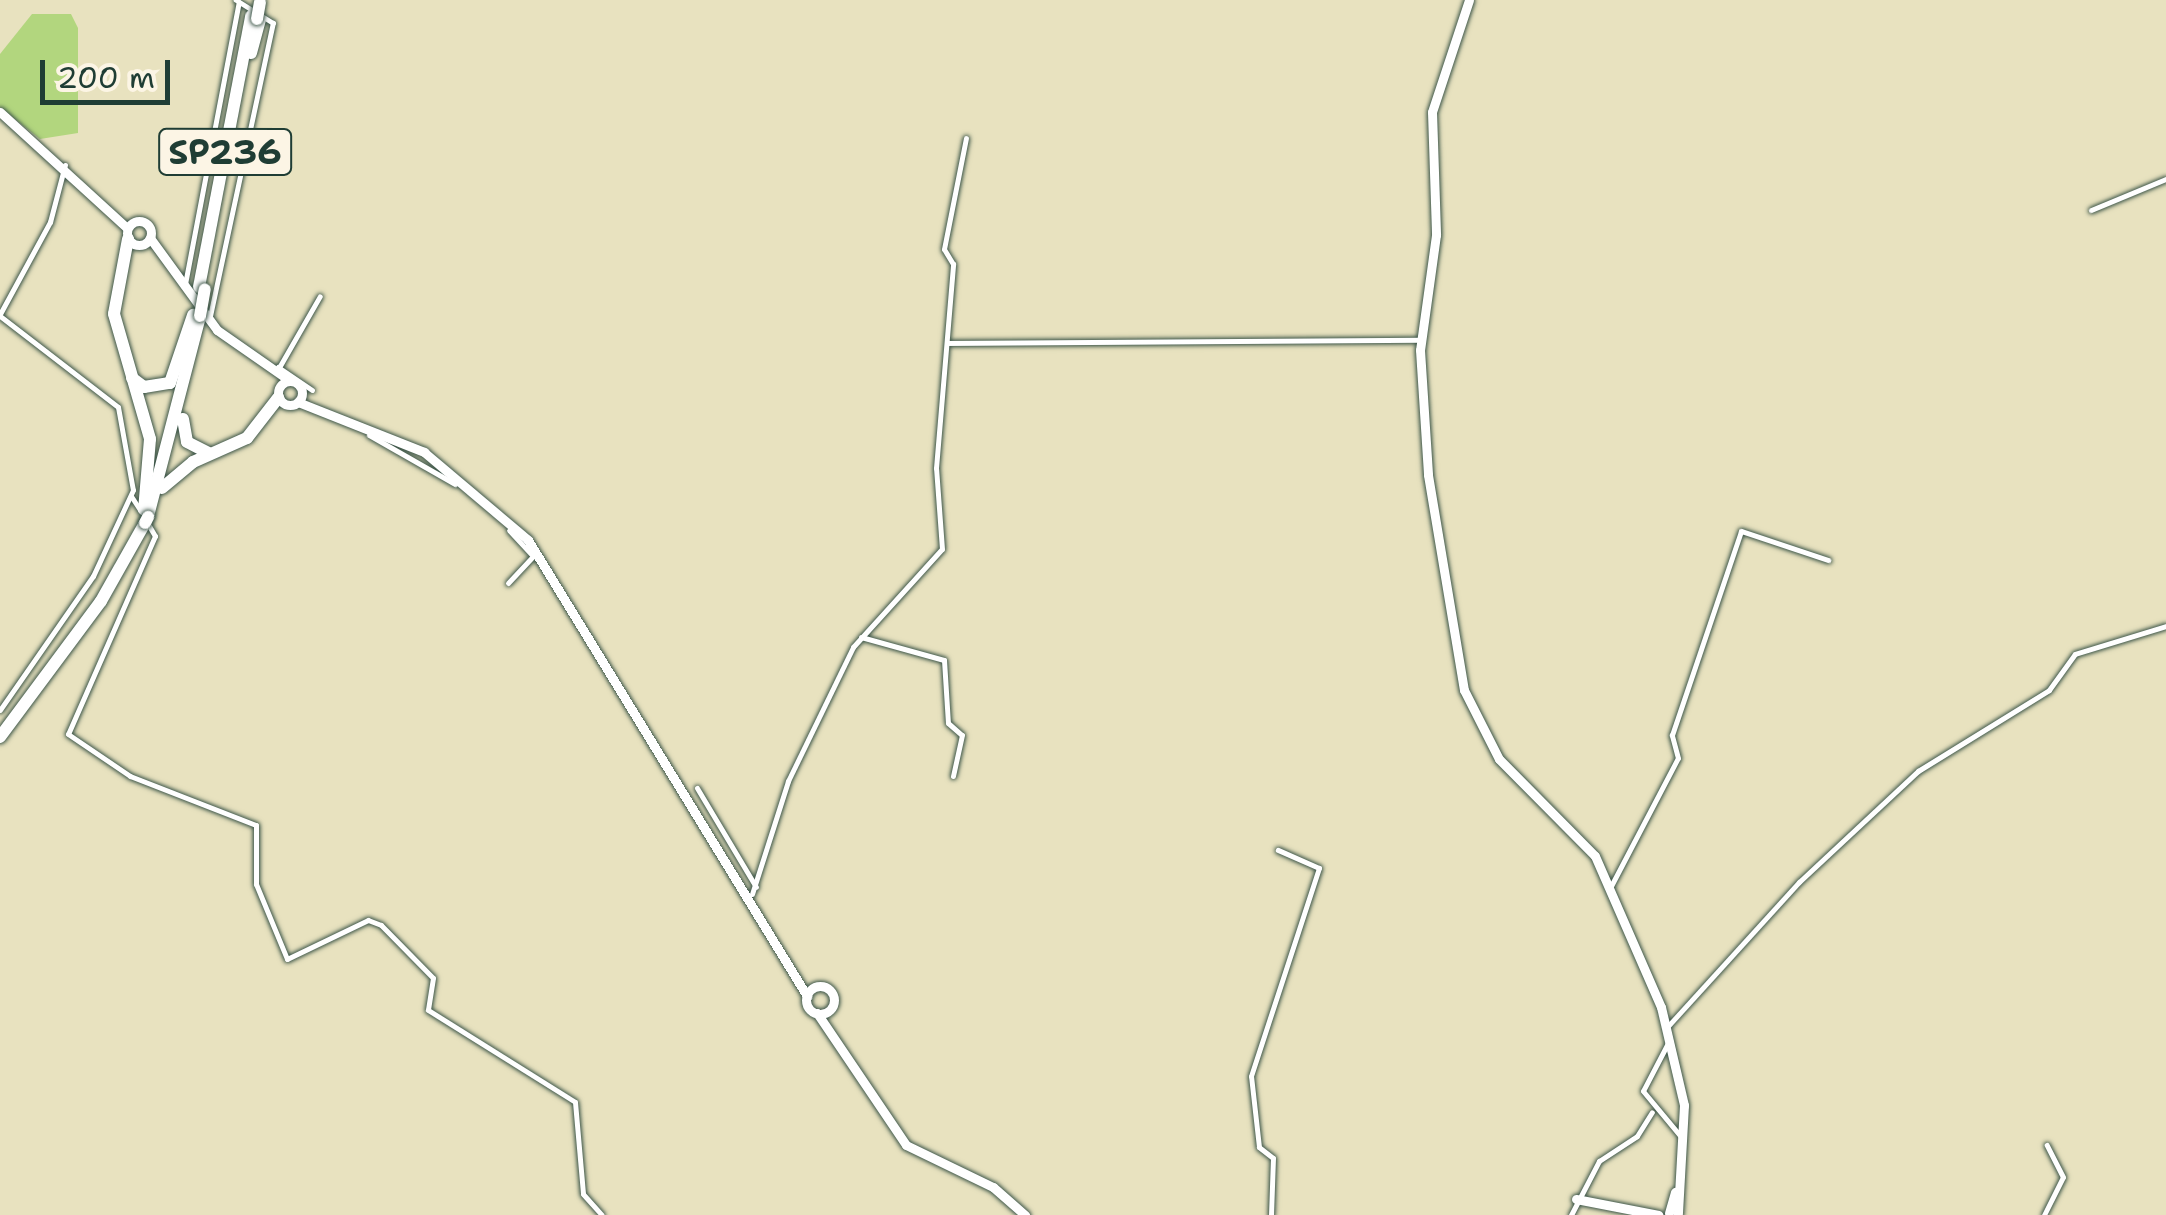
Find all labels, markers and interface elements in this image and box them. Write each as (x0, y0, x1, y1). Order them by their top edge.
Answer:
scale bar (45, 40, 175, 102)
text: 200 m (57, 57, 155, 98)
road number: SP236 (158, 122, 292, 182)

